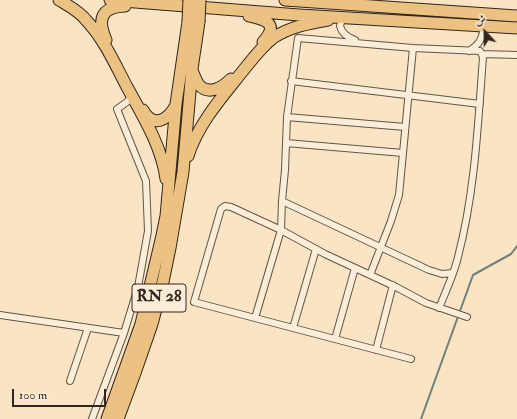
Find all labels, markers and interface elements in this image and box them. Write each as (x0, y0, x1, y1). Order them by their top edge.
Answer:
north arrow (465, 12, 505, 52)
text: ش (473, 12, 488, 28)
road number: RN 28 (132, 284, 186, 312)
scale bar (14, 381, 108, 407)
text: 100 m (19, 388, 47, 403)

